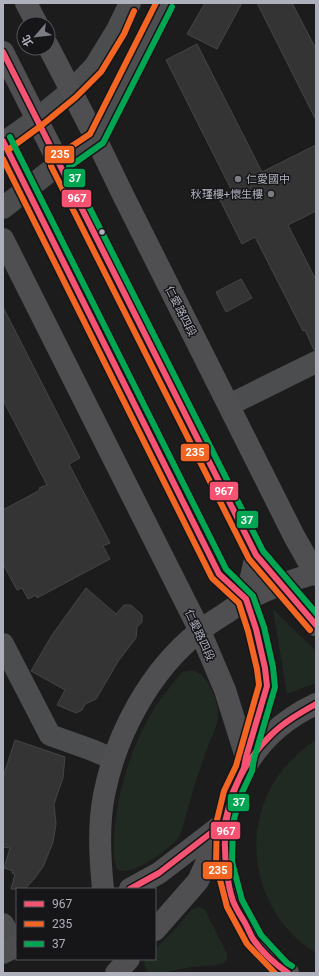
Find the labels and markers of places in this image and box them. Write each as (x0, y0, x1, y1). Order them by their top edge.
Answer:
place label: 仁愛國中 (246, 173, 290, 186)
marker: 仁愛國中 (233, 174, 243, 184)
place label: 秋瑾樓+懷生樓 (191, 188, 263, 201)
marker: 秋瑾樓+懷生樓 (266, 189, 276, 199)
unlabelled marker (97, 227, 107, 237)

